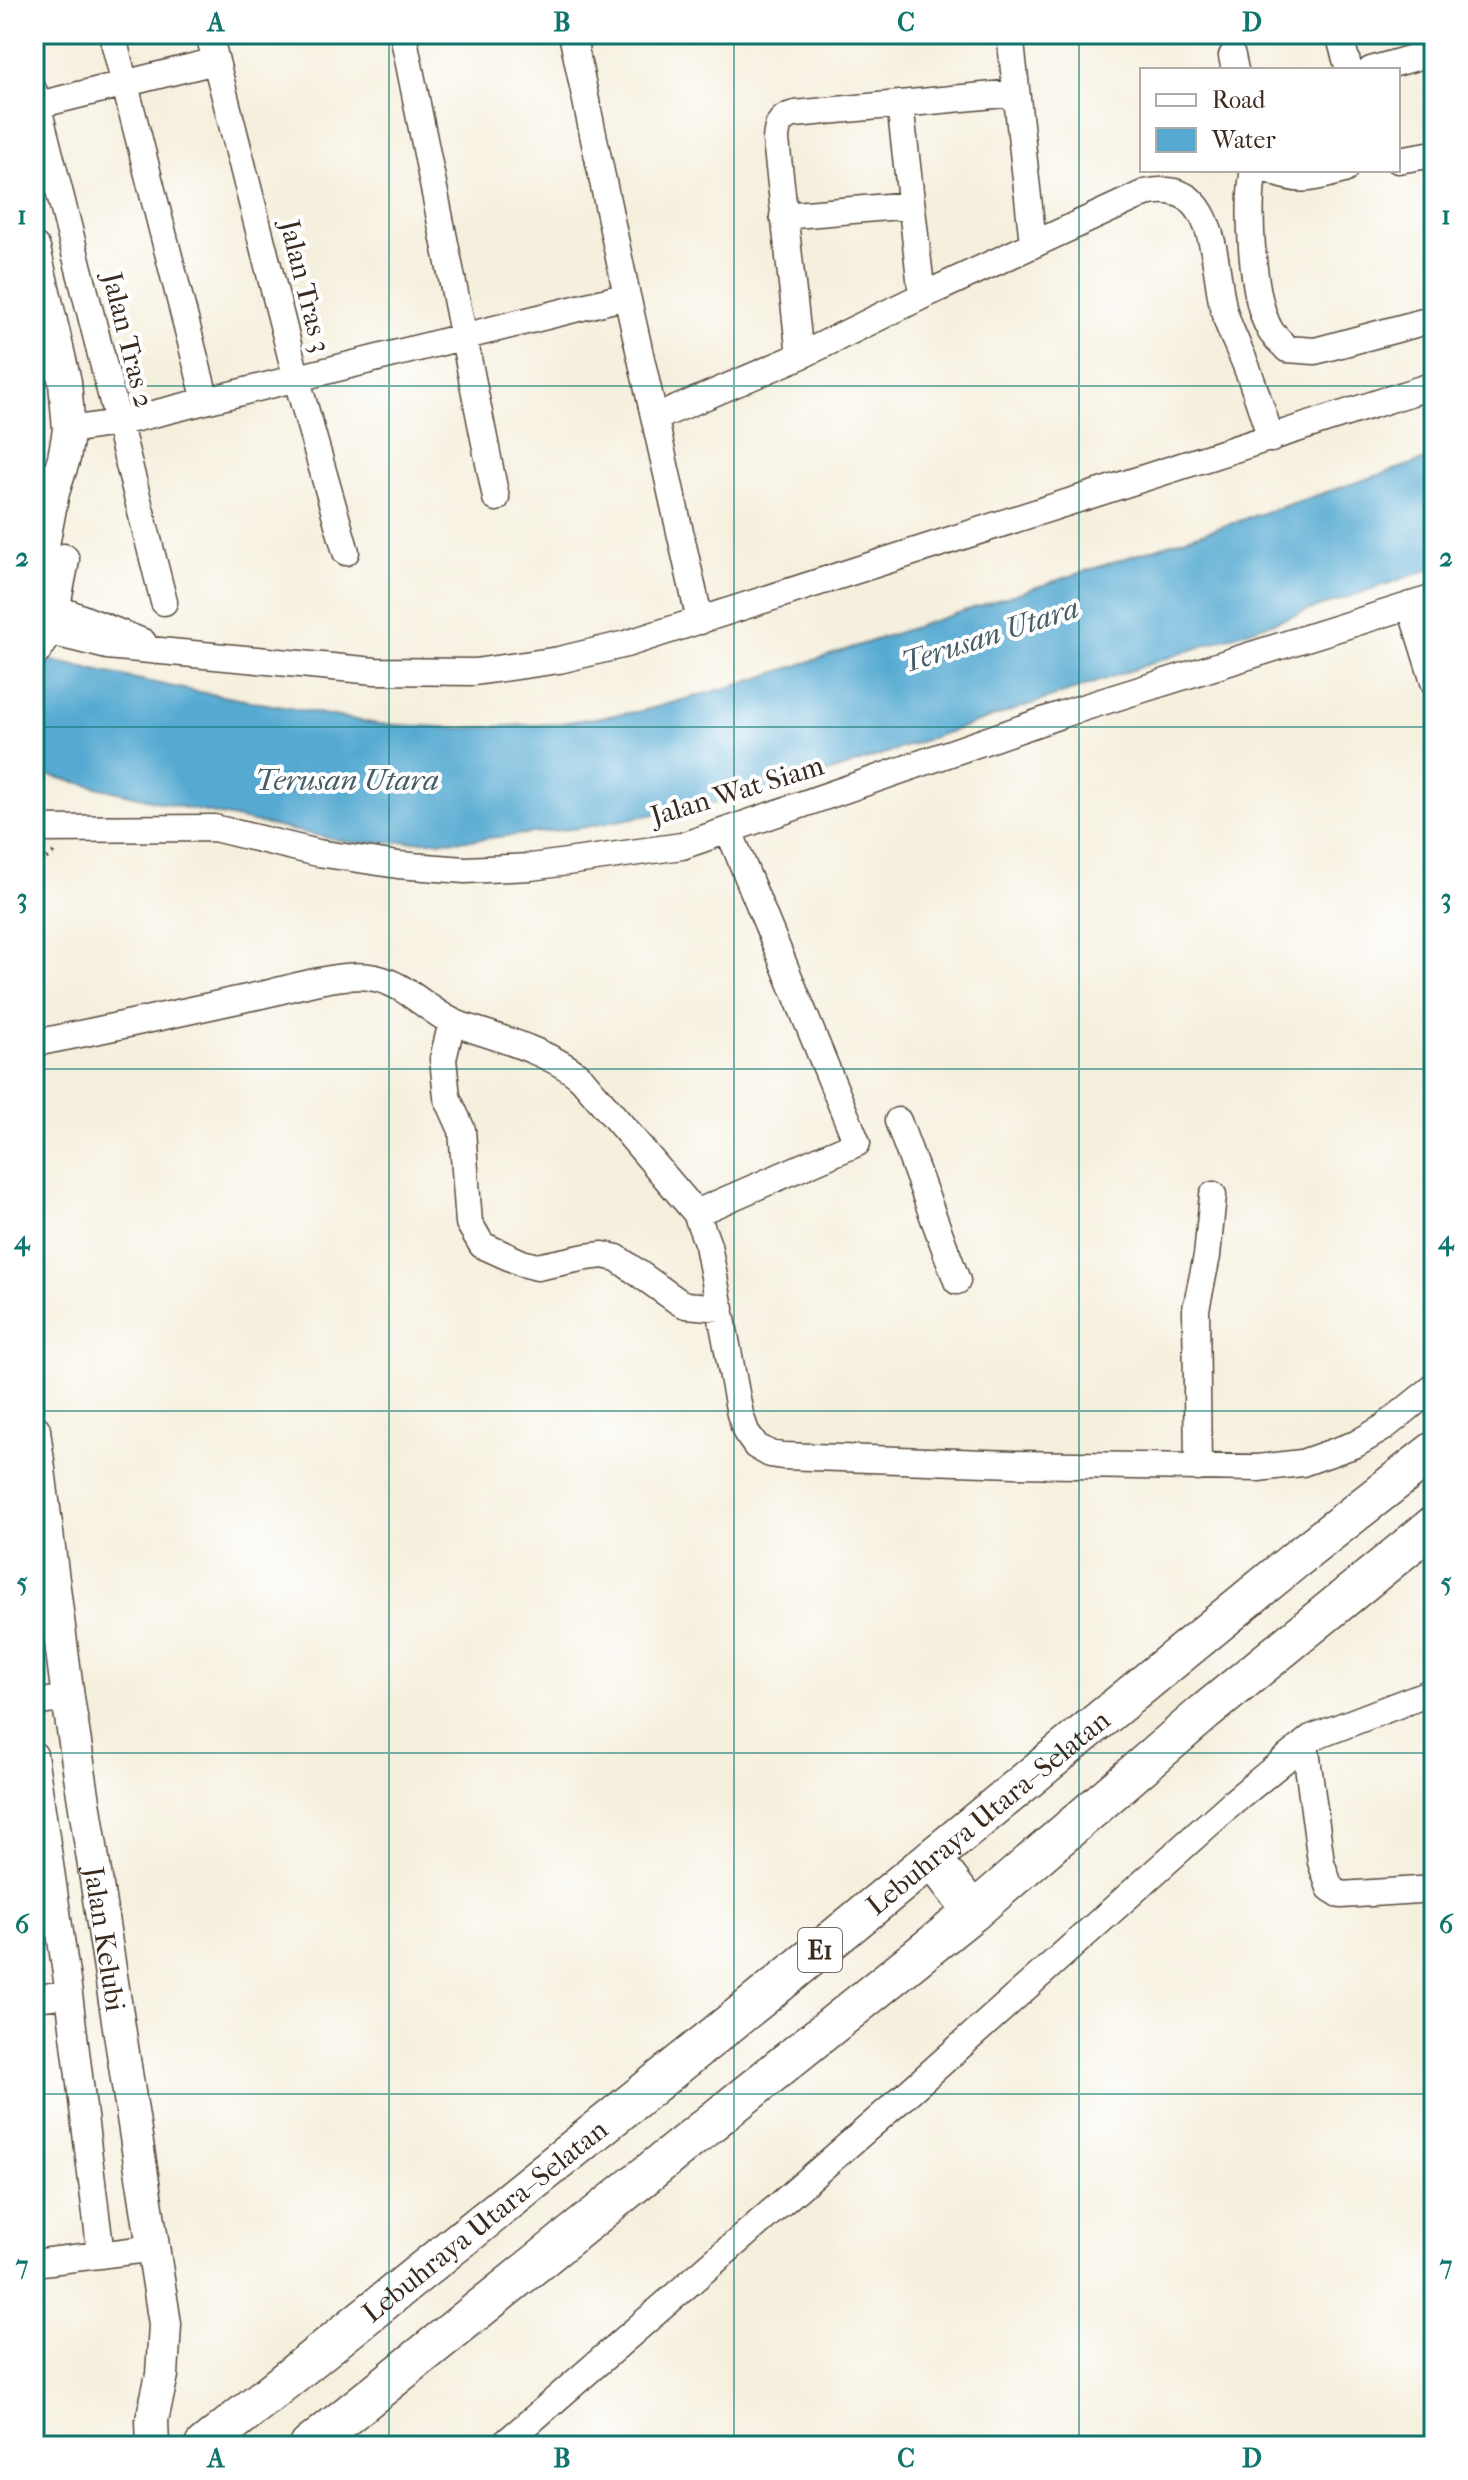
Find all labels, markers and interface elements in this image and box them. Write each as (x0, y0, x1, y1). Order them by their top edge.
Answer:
text: A (206, 7, 226, 38)
text: B (554, 7, 571, 38)
text: C (897, 7, 915, 38)
text: D (1242, 7, 1262, 38)
legend (1140, 68, 1400, 172)
text: Road (1212, 86, 1266, 114)
text: Water (1211, 126, 1276, 154)
text: 1 (17, 200, 27, 231)
text: 1 (1441, 200, 1451, 231)
street label: Jalan Tras 3 (273, 214, 338, 356)
street label: Jalan Tras 2 (95, 267, 161, 411)
text: 2 (15, 542, 29, 573)
text: 2 (1439, 542, 1453, 573)
water label: Terusan Utara (897, 590, 1083, 681)
street label: Jalan Wat Siam (645, 748, 828, 833)
water label: Terusan Utara (255, 763, 439, 798)
text: 3 (17, 883, 27, 914)
text: 3 (1441, 883, 1451, 914)
text: 4 (13, 1225, 31, 1257)
text: 4 (1437, 1225, 1455, 1257)
text: 5 (16, 1567, 28, 1598)
text: 5 (1440, 1567, 1452, 1598)
street label: Lebuhraya Utara–Selatan (860, 1703, 1116, 1922)
street label: Jalan Kelubi (77, 1863, 132, 2014)
text: 6 (15, 1909, 30, 1940)
text: 6 (1439, 1909, 1454, 1940)
road number: E1 (798, 1928, 842, 1972)
street label: Lebuhraya Utara–Selatan (356, 2112, 614, 2329)
text: 7 (15, 2250, 29, 2281)
text: 7 (1439, 2250, 1453, 2281)
text: A (206, 2443, 226, 2474)
text: B (554, 2443, 571, 2474)
text: C (897, 2443, 915, 2474)
text: D (1242, 2443, 1262, 2474)

